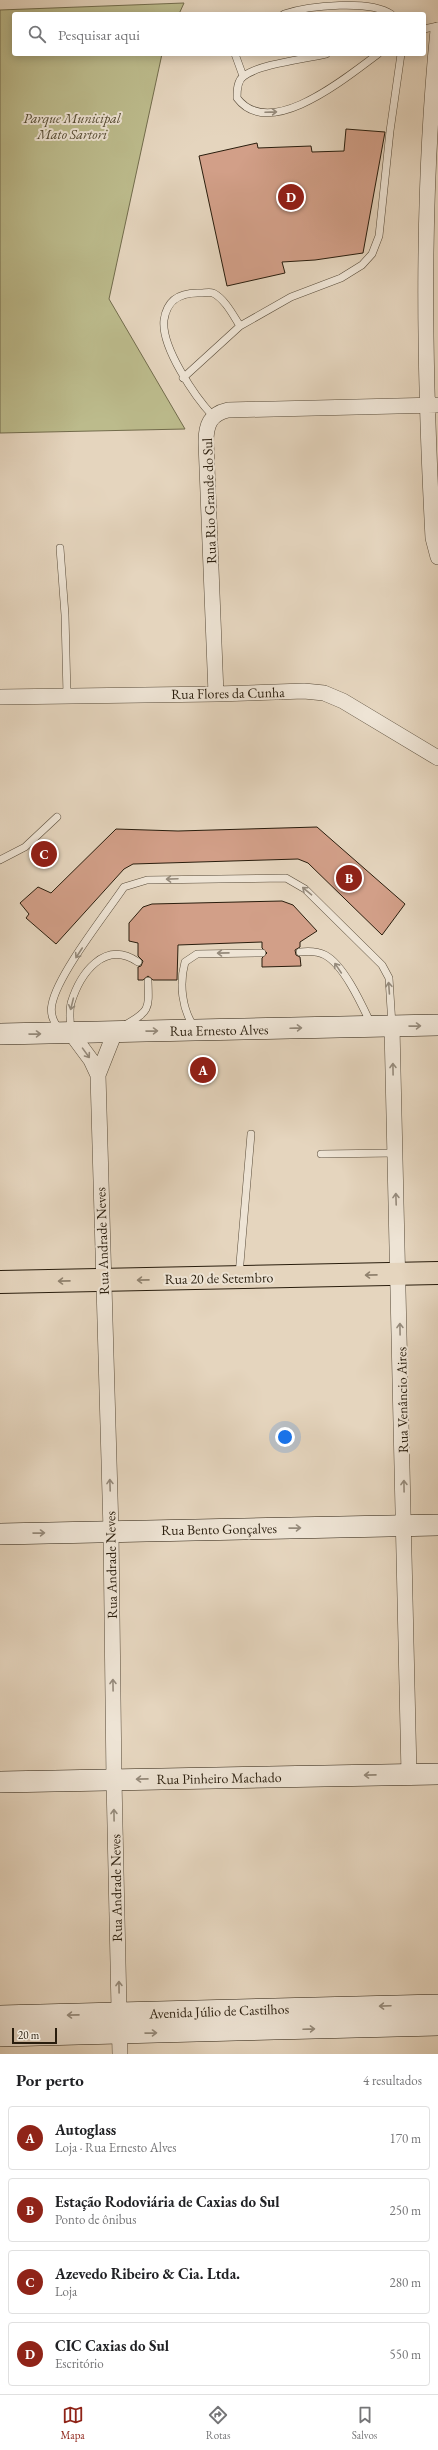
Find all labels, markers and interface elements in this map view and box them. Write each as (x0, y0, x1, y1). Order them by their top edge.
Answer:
search box (12, 12, 426, 56)
icon: search (26, 23, 48, 45)
text: Pesquisar aqui (58, 25, 140, 44)
one-way arrow (264, 108, 277, 116)
park label: Parque Municipal Mato Sartori (23, 109, 122, 143)
pin: D (278, 182, 304, 212)
street label: Rua Rio Grande do Sul (198, 437, 220, 564)
street label: Rua Flores da Cunha (171, 683, 285, 703)
pin: C (31, 839, 57, 869)
pin: B (336, 863, 362, 893)
one-way arrow (166, 875, 179, 883)
one-way arrow (301, 887, 312, 896)
one-way arrow (75, 947, 83, 958)
one-way arrow (217, 950, 230, 957)
one-way arrow (334, 963, 342, 974)
one-way arrow (386, 982, 393, 995)
one-way arrow (68, 998, 75, 1011)
street label: Rua Ernesto Alves (170, 1020, 269, 1040)
one-way arrow (408, 1022, 421, 1030)
one-way arrow (289, 1024, 302, 1032)
one-way arrow (145, 1027, 158, 1035)
one-way arrow (28, 1030, 41, 1037)
one-way arrow (82, 1047, 90, 1058)
pin: A (190, 1055, 216, 1085)
one-way arrow (389, 1063, 397, 1076)
street label: Rua Andrade Neves (91, 1186, 113, 1295)
one-way arrow (392, 1193, 400, 1206)
street label: Rua 20 de Setembro (164, 1268, 274, 1288)
one-way arrow (365, 1271, 378, 1279)
one-way arrow (137, 1276, 150, 1283)
one-way arrow (58, 1277, 71, 1285)
one-way arrow (396, 1323, 404, 1336)
street label: Rua Venâncio Aires (392, 1346, 412, 1453)
your location (275, 1427, 295, 1447)
one-way arrow (106, 1479, 113, 1492)
one-way arrow (400, 1480, 408, 1493)
street label: Rua Andrade Neves (101, 1510, 121, 1619)
street label: Rua Bento Gonçalves (161, 1519, 277, 1539)
one-way arrow (288, 1524, 301, 1532)
one-way arrow (32, 1529, 45, 1537)
one-way arrow (109, 1679, 117, 1692)
street label: Rua Pinheiro Machado (156, 1768, 282, 1788)
one-way arrow (364, 1771, 377, 1779)
one-way arrow (136, 1776, 149, 1783)
one-way arrow (111, 1809, 118, 1822)
street label: Rua Andrade Neves (106, 1833, 126, 1942)
one-way arrow (115, 1981, 123, 1994)
street label: Avenida Júlio de Castilhos (148, 2000, 290, 2022)
one-way arrow (379, 2002, 392, 2010)
one-way arrow (67, 2011, 80, 2019)
one-way arrow (302, 2025, 315, 2032)
scale bar (12, 2026, 57, 2045)
text: 20 m (18, 2028, 39, 2042)
one-way arrow (144, 2029, 157, 2037)
text: Por perto (16, 2069, 84, 2091)
text: 4 resultados (363, 2072, 422, 2089)
text: Autoglass (55, 2120, 116, 2139)
text: A (25, 2130, 35, 2147)
text: 170 m (390, 2130, 421, 2147)
text: Loja · Rua Ernesto Alves (55, 2139, 177, 2156)
text: Estação Rodoviária de Caxias do Sul (55, 2192, 280, 2211)
text: B (26, 2202, 34, 2219)
text: 250 m (390, 2202, 421, 2219)
text: Ponto de ônibus (55, 2211, 136, 2228)
text: Azevedo Ribeiro & Cia. Ltda. (55, 2264, 240, 2283)
text: C (25, 2274, 35, 2291)
text: 280 m (390, 2274, 421, 2291)
text: Loja (55, 2283, 77, 2300)
text: CIC Caxias do Sul (55, 2336, 169, 2355)
text: D (25, 2346, 35, 2363)
text: 550 m (390, 2346, 421, 2363)
text: Escritório (55, 2355, 104, 2372)
tab: Mapa (61, 2404, 85, 2442)
tab: Rotas (206, 2404, 230, 2442)
tab: Salvos (352, 2404, 377, 2442)

